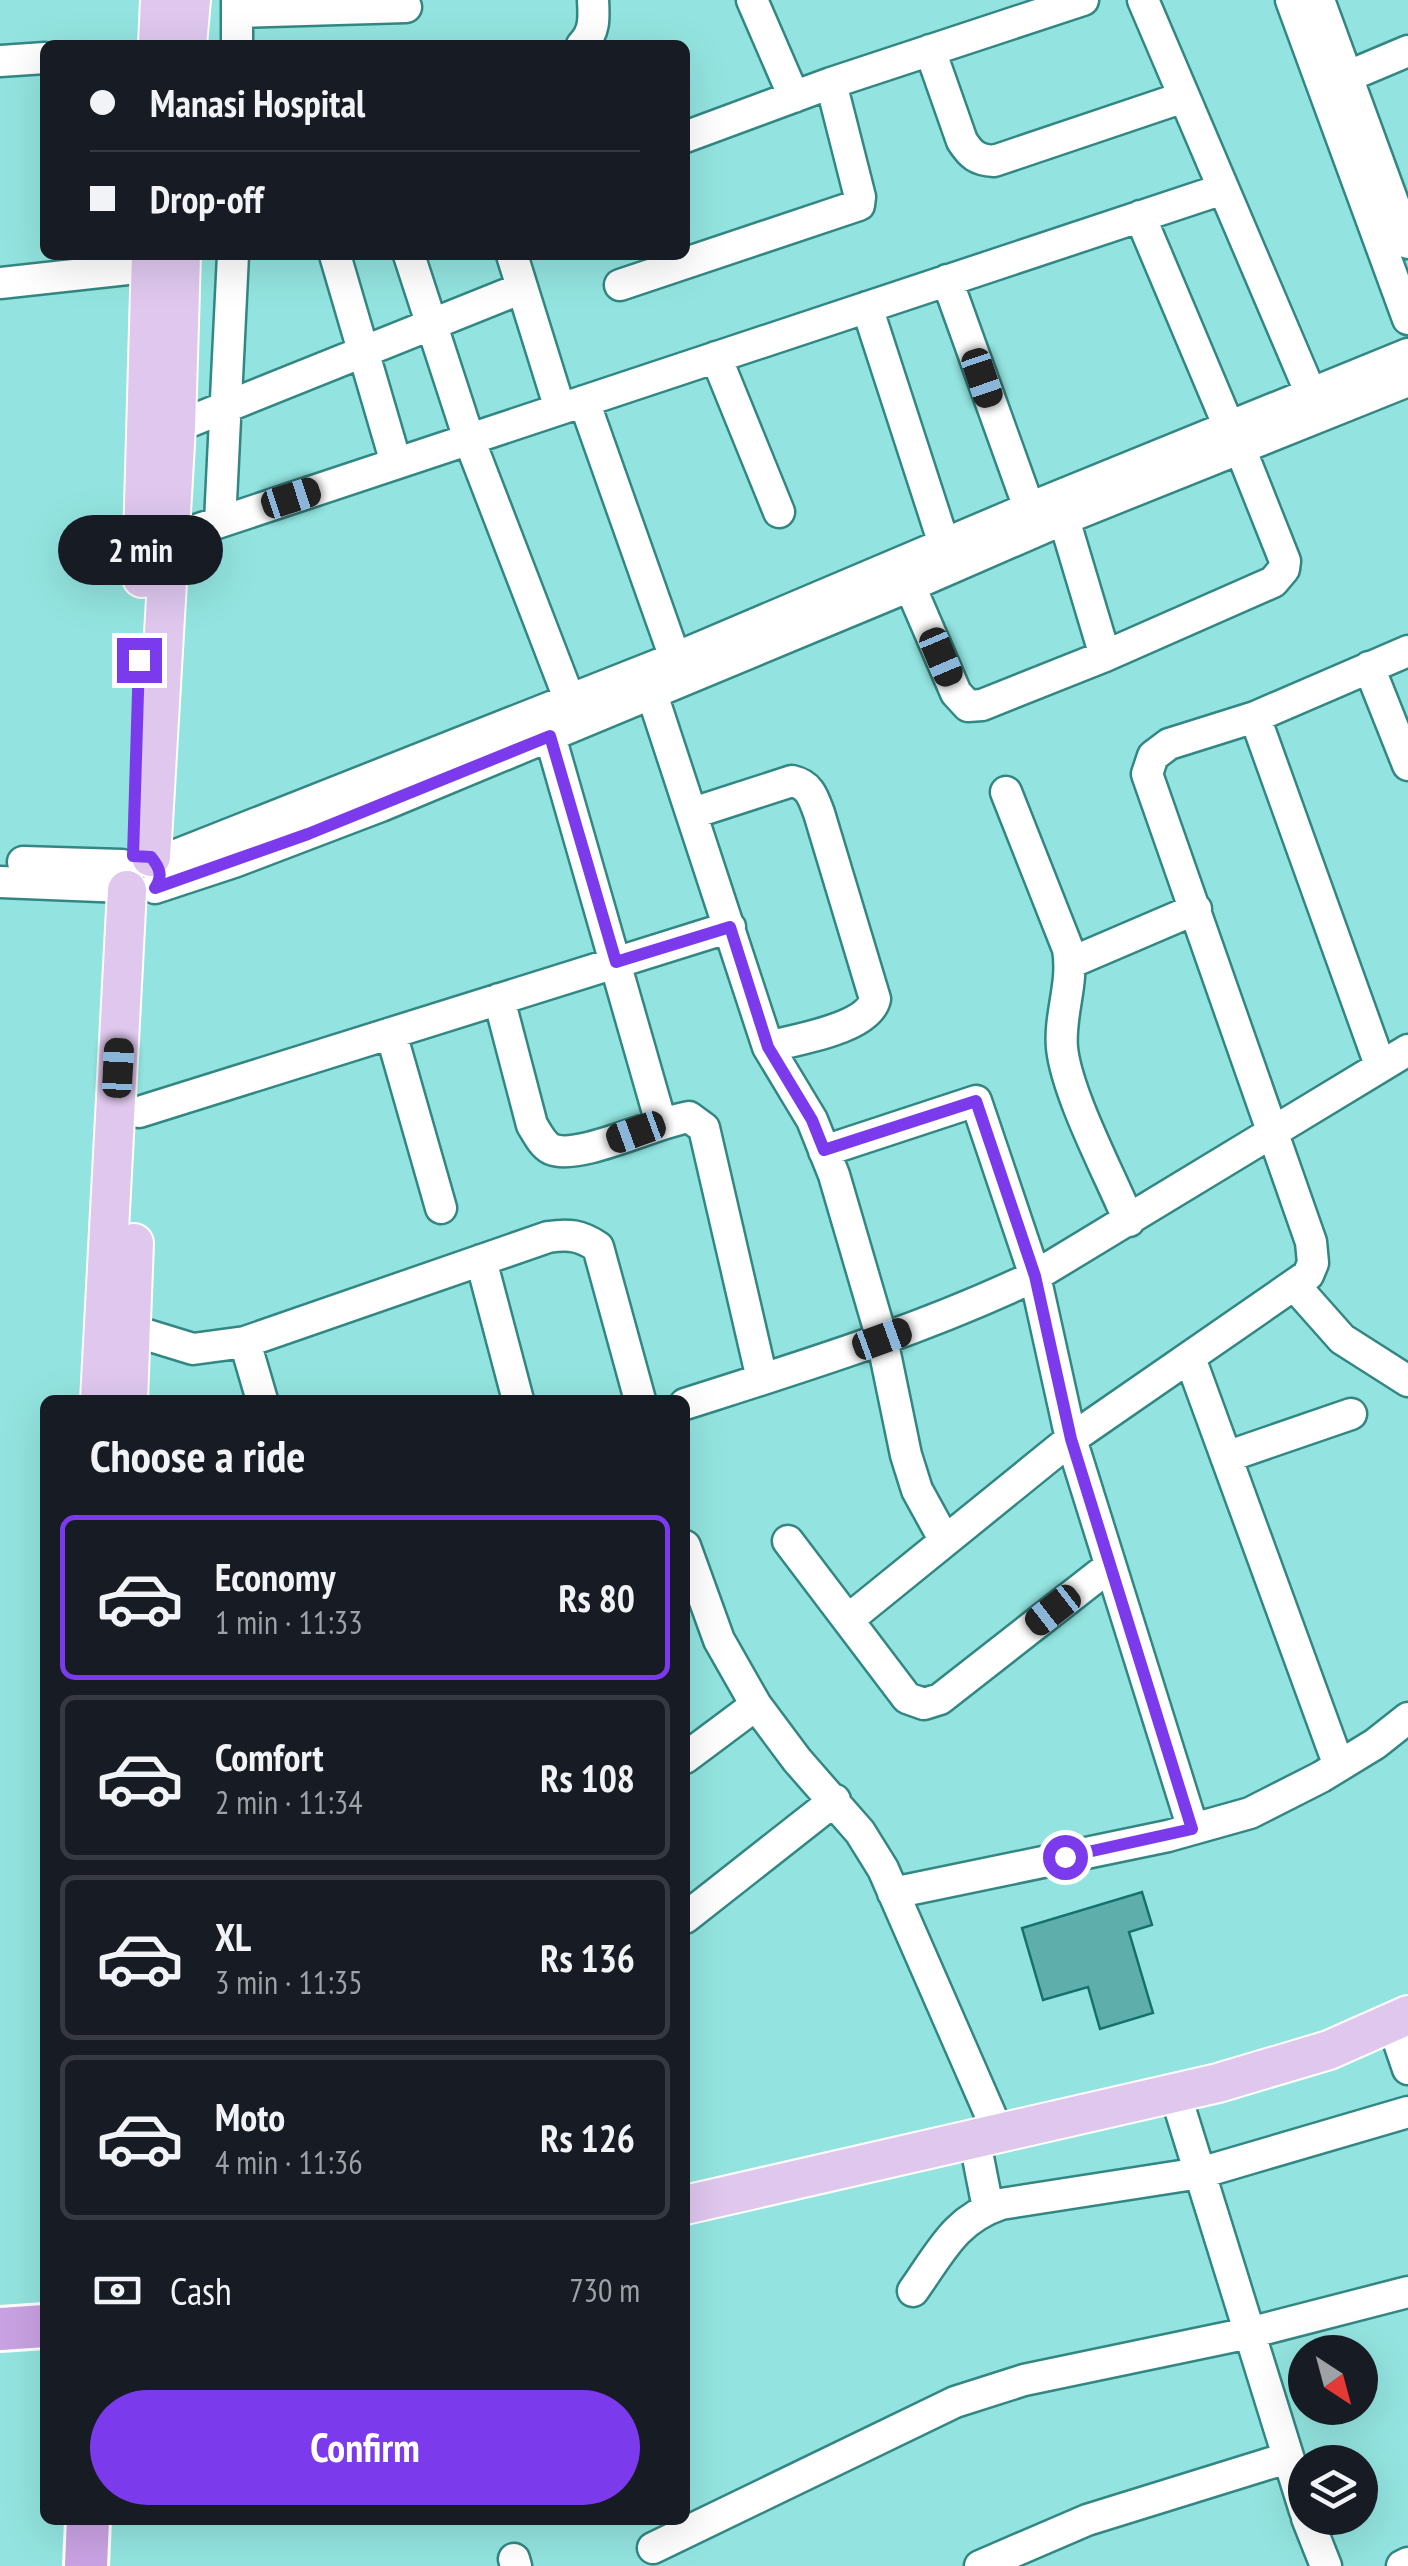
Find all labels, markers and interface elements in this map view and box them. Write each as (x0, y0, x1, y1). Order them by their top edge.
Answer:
text: Manasi Hospital (150, 78, 365, 127)
text: Drop-off (150, 174, 264, 223)
car (958, 345, 1006, 411)
car (258, 474, 324, 522)
callout: 2 min (56, 515, 222, 585)
text: 2 min (108, 529, 173, 571)
car (915, 624, 967, 690)
route end (117, 638, 162, 683)
car (101, 1037, 135, 1099)
car (603, 1108, 669, 1156)
car (849, 1315, 915, 1363)
text: Choose a ride (90, 1426, 305, 1484)
text: Economy (215, 1552, 335, 1601)
icon: car (95, 1553, 185, 1643)
text: Rs 80 (558, 1573, 635, 1622)
car (1020, 1580, 1086, 1640)
text: 1 min · 11:33 (215, 1601, 363, 1643)
text: Comfort (215, 1732, 324, 1781)
icon: car (95, 1733, 185, 1823)
text: Rs 108 (540, 1753, 635, 1802)
text: 2 min · 11:34 (215, 1781, 363, 1823)
route start (1043, 1835, 1088, 1880)
text: XL (215, 1912, 251, 1961)
icon: car (95, 1913, 185, 2003)
text: Rs 136 (540, 1933, 635, 1982)
text: 3 min · 11:35 (215, 1961, 363, 2003)
text: Moto (215, 2092, 285, 2141)
icon: car (95, 2093, 185, 2183)
text: Rs 126 (540, 2113, 635, 2162)
text: 4 min · 11:36 (215, 2141, 363, 2183)
icon: cash (90, 2263, 145, 2318)
text: Cash (170, 2266, 232, 2315)
text: 730 m (569, 2269, 640, 2311)
north arrow (1288, 2335, 1378, 2425)
map controls (1288, 2335, 1378, 2535)
button: Confirm (90, 2390, 640, 2505)
button: layers (1288, 2445, 1378, 2535)

